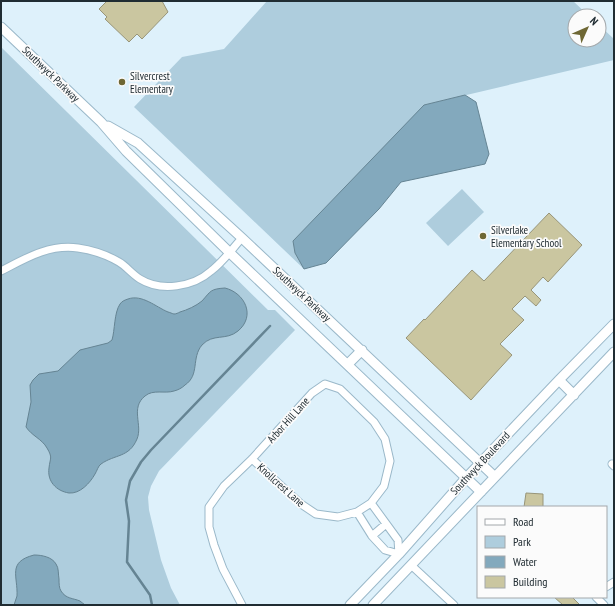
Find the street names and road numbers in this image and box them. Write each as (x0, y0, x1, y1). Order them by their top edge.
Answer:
street label: Southwyck Parkway (19, 43, 83, 105)
street label: Southwyck Parkway (270, 263, 335, 325)
street label: Arbor Hill Lane (264, 394, 313, 446)
street label: Southwyck Boulevard (447, 428, 513, 497)
street label: Knollcrest Lane (255, 460, 308, 510)

